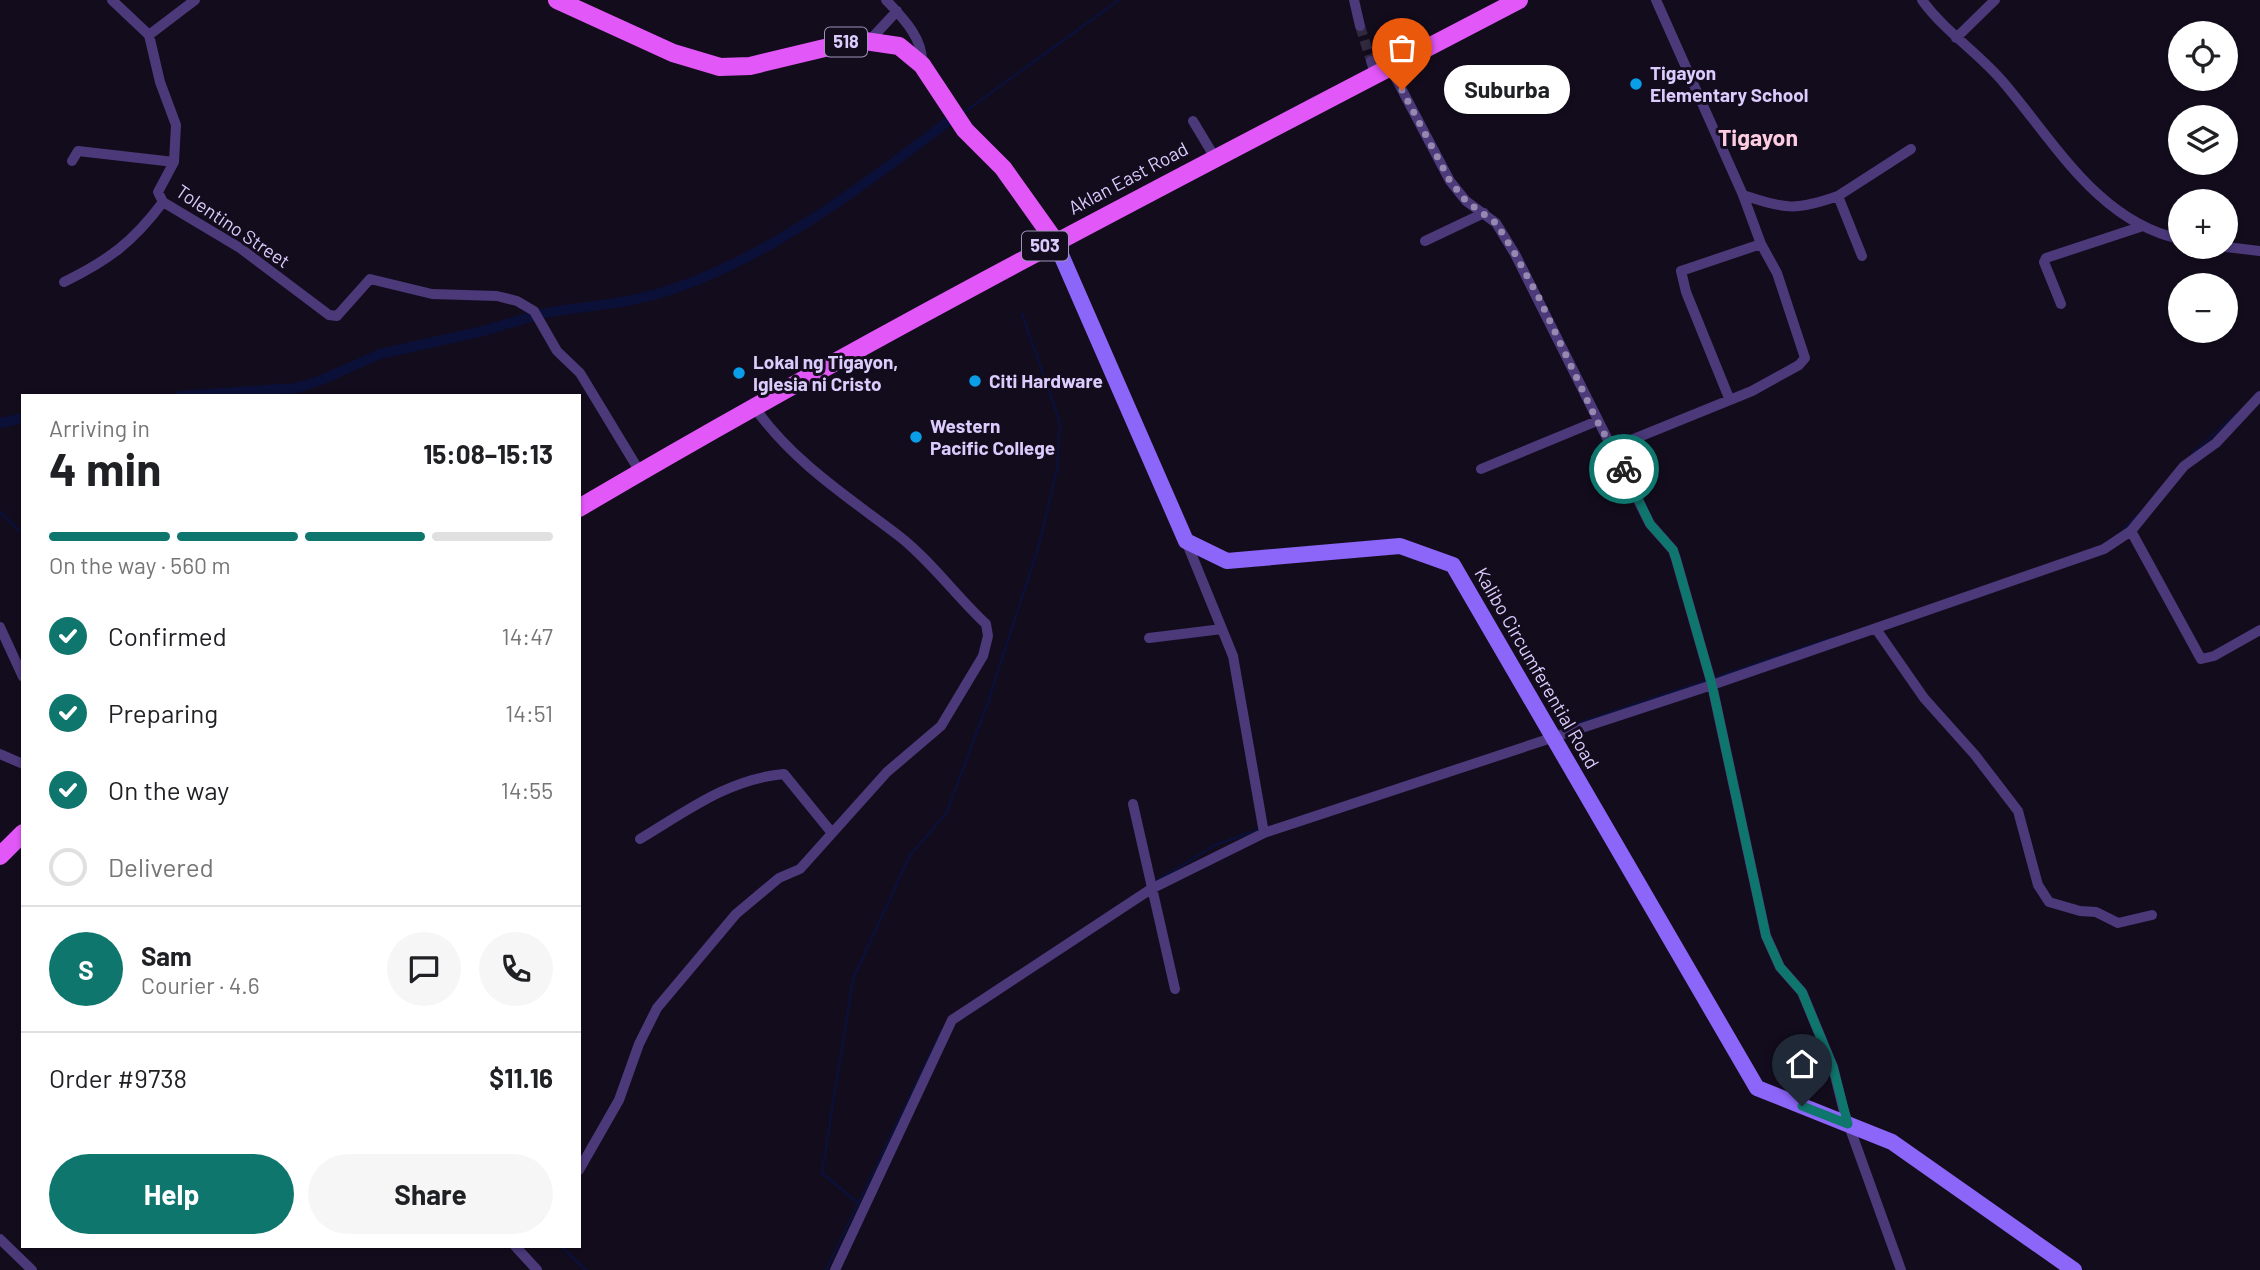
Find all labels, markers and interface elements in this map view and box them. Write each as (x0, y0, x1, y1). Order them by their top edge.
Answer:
pin (1372, 18, 1432, 90)
map controls (2168, 21, 2238, 343)
button: locate (2168, 21, 2238, 91)
road number: 518 (825, 28, 867, 56)
icon: bag (1383, 29, 1421, 67)
place label: Tigayon Elementary School (1650, 61, 1808, 106)
callout: Suburba (1444, 66, 1570, 114)
text: Suburba (1464, 75, 1550, 103)
marker: Tigayon Elementary School (1628, 76, 1644, 92)
button: layers (2168, 105, 2238, 175)
district label: Tigayon (1718, 123, 1798, 151)
street label: Aklan East Road (1064, 136, 1192, 219)
street label: Tolentino Street (172, 179, 295, 272)
button: + (2168, 189, 2238, 259)
road number: 503 (1022, 232, 1068, 260)
button: − (2168, 273, 2238, 343)
place label: Lokal ng Tigayon, Iglesia ni Cristo (753, 350, 898, 395)
marker: Lokal ng Tigayon, Iglesia ni Cristo (731, 365, 747, 381)
place label: Citi Hardware (989, 369, 1103, 392)
marker: Citi Hardware (967, 373, 983, 389)
text: Arriving in (49, 414, 150, 442)
place label: Western Pacific College (930, 414, 1055, 459)
marker: Western Pacific College (908, 429, 924, 445)
courier (1589, 434, 1659, 504)
text: 15:08–15:13 (423, 438, 553, 469)
text: 4 min (49, 440, 161, 495)
icon: bike (1605, 450, 1643, 488)
text: On the way · 560 m (49, 551, 231, 579)
street label: Kalibo Circumferential Road (1470, 563, 1605, 773)
icon: check (49, 617, 87, 655)
text: Confirmed (108, 620, 227, 651)
text: 14:47 (502, 622, 553, 650)
icon: check (49, 694, 87, 732)
text: Preparing (108, 697, 218, 728)
text: 14:51 (505, 699, 553, 727)
icon: check (49, 771, 87, 809)
text: On the way (108, 774, 229, 805)
text: 14:55 (501, 776, 553, 804)
text: Delivered (108, 851, 214, 882)
button: chat (387, 932, 461, 1006)
button: phone (479, 932, 553, 1006)
text: Sam (141, 940, 192, 971)
text: S (78, 954, 94, 985)
text: Courier · 4.6 (141, 971, 260, 999)
pin (1772, 1034, 1832, 1106)
icon: home (1783, 1045, 1821, 1083)
text: Order #9738 (49, 1062, 187, 1093)
text: $11.16 (489, 1062, 553, 1093)
button: Help (49, 1154, 294, 1234)
button: Share (308, 1154, 553, 1234)

